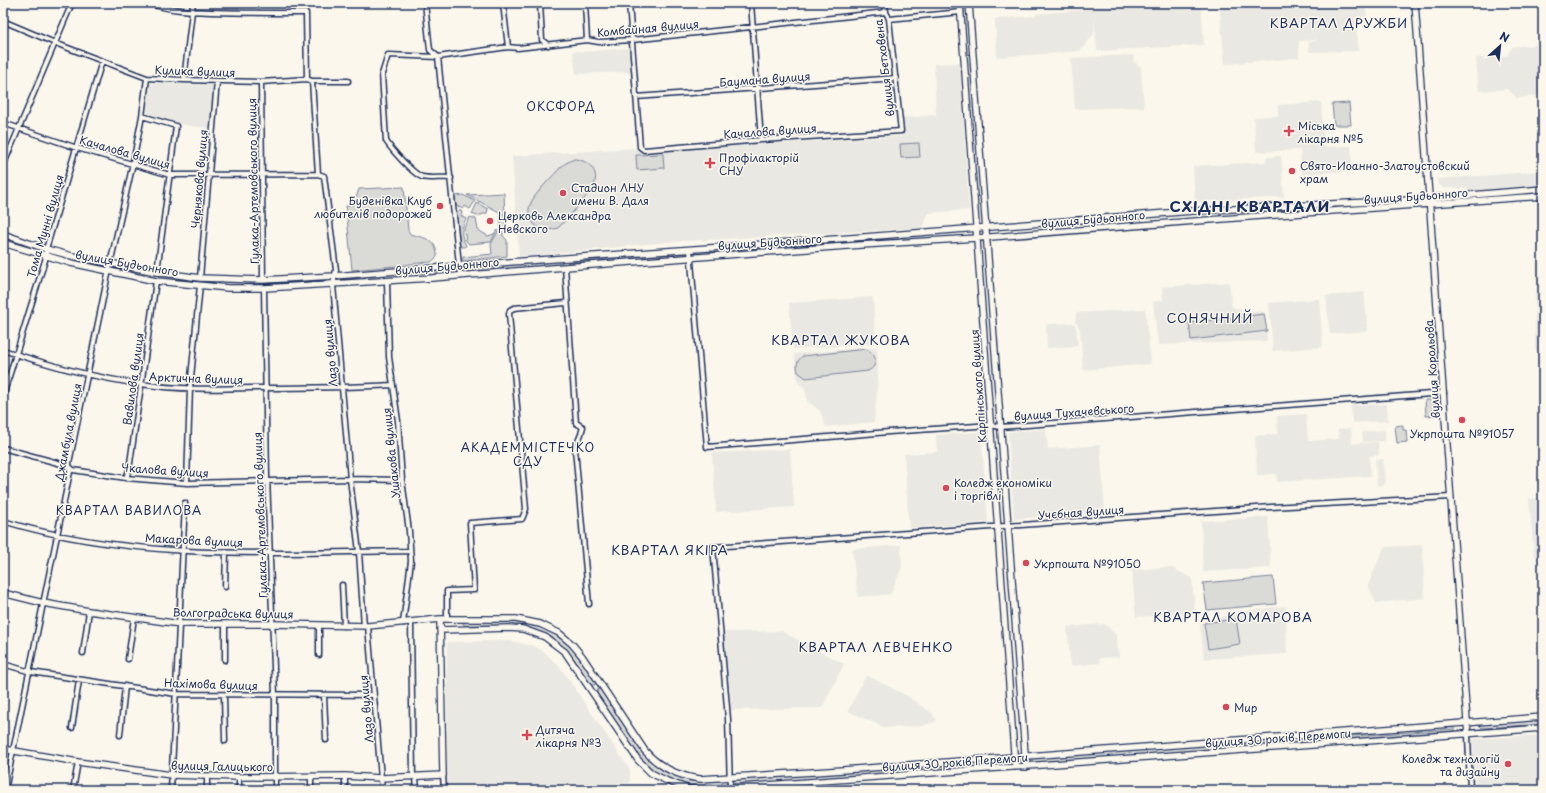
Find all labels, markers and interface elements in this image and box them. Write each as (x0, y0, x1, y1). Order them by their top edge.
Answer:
district label: КВАРТАЛ ДРУЖБИ (1270, 13, 1408, 32)
street label: Комбайная вулиця (596, 15, 700, 41)
street label: вулиця Бетховена (870, 18, 898, 118)
north arrow (1480, 26, 1520, 66)
text: N (1497, 27, 1513, 46)
street label: Кулика вулиця (154, 61, 236, 81)
street label: Баумана вулиця (719, 67, 811, 91)
district label: ОКСФОРД (526, 97, 596, 115)
street label: Гулака-Артемовського вулиця (243, 98, 263, 264)
place label: Міська лікарня №5 (1297, 117, 1363, 147)
street label: Качалова вулиця (723, 119, 817, 143)
marker: Міська лікарня №5 (1283, 125, 1295, 137)
street label: Чернякова вулиця (186, 129, 212, 229)
street label: Качалова вулиця (78, 131, 172, 173)
place label: Профілакторій СНУ (719, 149, 799, 179)
marker: Профілакторій СНУ (704, 157, 716, 169)
place label: Свято-Иоанно-Златоустовский храм (1300, 157, 1470, 187)
marker: Свято-Иоанно-Златоустовский храм (1287, 166, 1297, 176)
street label: Тома Мунні вулиця (22, 172, 68, 280)
place label: Стадион ЛНУ имени В. Даля (571, 179, 649, 209)
street label: вулиця Будьонного (1363, 184, 1469, 208)
marker: Стадион ЛНУ имени В. Даля (558, 188, 568, 198)
place label: Буденівка Клуб любителів подорожей (313, 192, 433, 222)
district label: СХІДНІ КВАРТАЛИ (1169, 194, 1331, 217)
marker: Буденівка Клуб любителів подорожей (435, 201, 445, 211)
street label: вулиця Будьонного (1040, 206, 1146, 232)
place label: Церковь Александра Невского (498, 207, 611, 237)
marker: Церковь Александра Невского (485, 216, 495, 226)
street label: вулиця Будьонного (717, 230, 823, 254)
street label: вулиця Будьонного (74, 246, 180, 280)
street label: вулиця Будьонного (394, 253, 500, 279)
district label: СОНЯЧНИЙ (1166, 308, 1254, 327)
street label: Лазо вулиця (319, 318, 341, 388)
street label: вулиця Корольова (1420, 319, 1444, 419)
street label: Карпінського вулиця (966, 329, 990, 443)
district label: КВАРТАЛ ЖУКОВА (771, 330, 911, 349)
street label: Вавилова вулиця (118, 332, 148, 426)
street label: Арктична вулиця (149, 368, 243, 388)
street label: Джамбула вулиця (50, 382, 86, 483)
street label: вулиця Тухачевського (1013, 399, 1135, 425)
street label: Ушакова вулиця (378, 407, 404, 499)
marker: Укрпошта №91057 (1457, 415, 1467, 425)
place label: Укрпошта №91057 (1410, 425, 1514, 442)
street label: Гулака-Артемовського вулиця (249, 432, 271, 598)
district label: АКАДЕММІСТЕЧКО СДУ (461, 438, 595, 470)
street label: Чкалова вулиця (121, 458, 209, 482)
place label: Коледж економіки і торгівлі (954, 474, 1052, 504)
marker: Коледж економіки і торгівлі (941, 483, 951, 493)
street label: Учєбная вулиця (1037, 500, 1125, 524)
district label: КВАРТАЛ ВАВИЛОВА (56, 501, 202, 519)
street label: Макарова вулиця (145, 529, 243, 551)
district label: КВАРТАЛ ЯКІРА (611, 540, 729, 559)
place label: Укрпошта №91050 (1034, 555, 1141, 572)
marker: Укрпошта №91050 (1021, 558, 1031, 568)
street label: Волгоградська вулиця (172, 603, 294, 623)
district label: КВАРТАЛ КОМАРОВА (1153, 607, 1313, 626)
district label: КВАРТАЛ ЛЕВЧЕНКО (799, 637, 953, 656)
street label: Нахімова вулиця (164, 674, 258, 694)
street label: Лазо вулиця (355, 674, 377, 744)
place label: Мир (1234, 699, 1258, 716)
marker: Мир (1221, 702, 1231, 712)
place label: Дитяча лікарня №3 (535, 721, 602, 751)
street label: вулиця 30 років Перемоги (1204, 724, 1352, 752)
marker: Дитяча лікарня №3 (521, 729, 533, 741)
street label: вулиця 30 років Перемоги (881, 748, 1029, 776)
place label: Коледж технологій та дизайну (1402, 750, 1500, 780)
street label: вулиця Галицького (171, 757, 273, 775)
marker: Коледж технологій та дизайну (1503, 759, 1513, 769)

